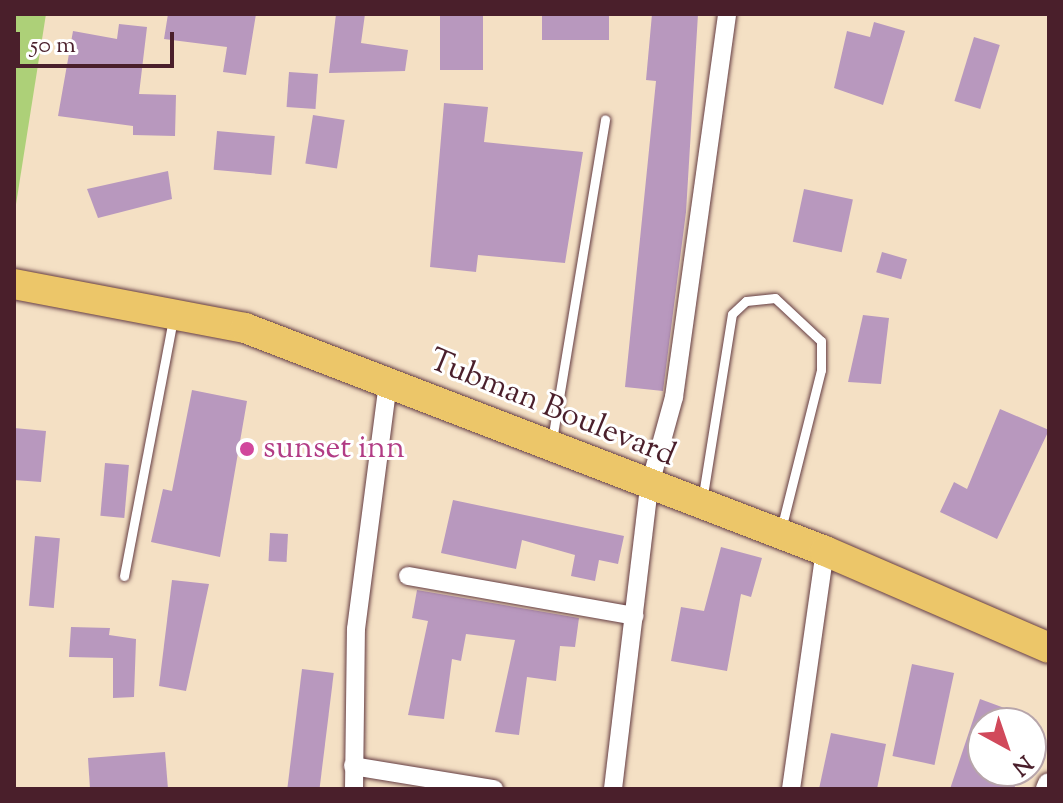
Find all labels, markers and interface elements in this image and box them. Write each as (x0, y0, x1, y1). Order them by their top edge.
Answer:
scale bar (20, 16, 178, 66)
text: 50 m (30, 29, 76, 63)
street label: Tubman Boulevard (423, 342, 681, 476)
place label: sunset inn (263, 430, 405, 468)
marker: sunset inn (238, 440, 256, 458)
north arrow (967, 707, 1047, 787)
text: N (1004, 746, 1038, 782)

